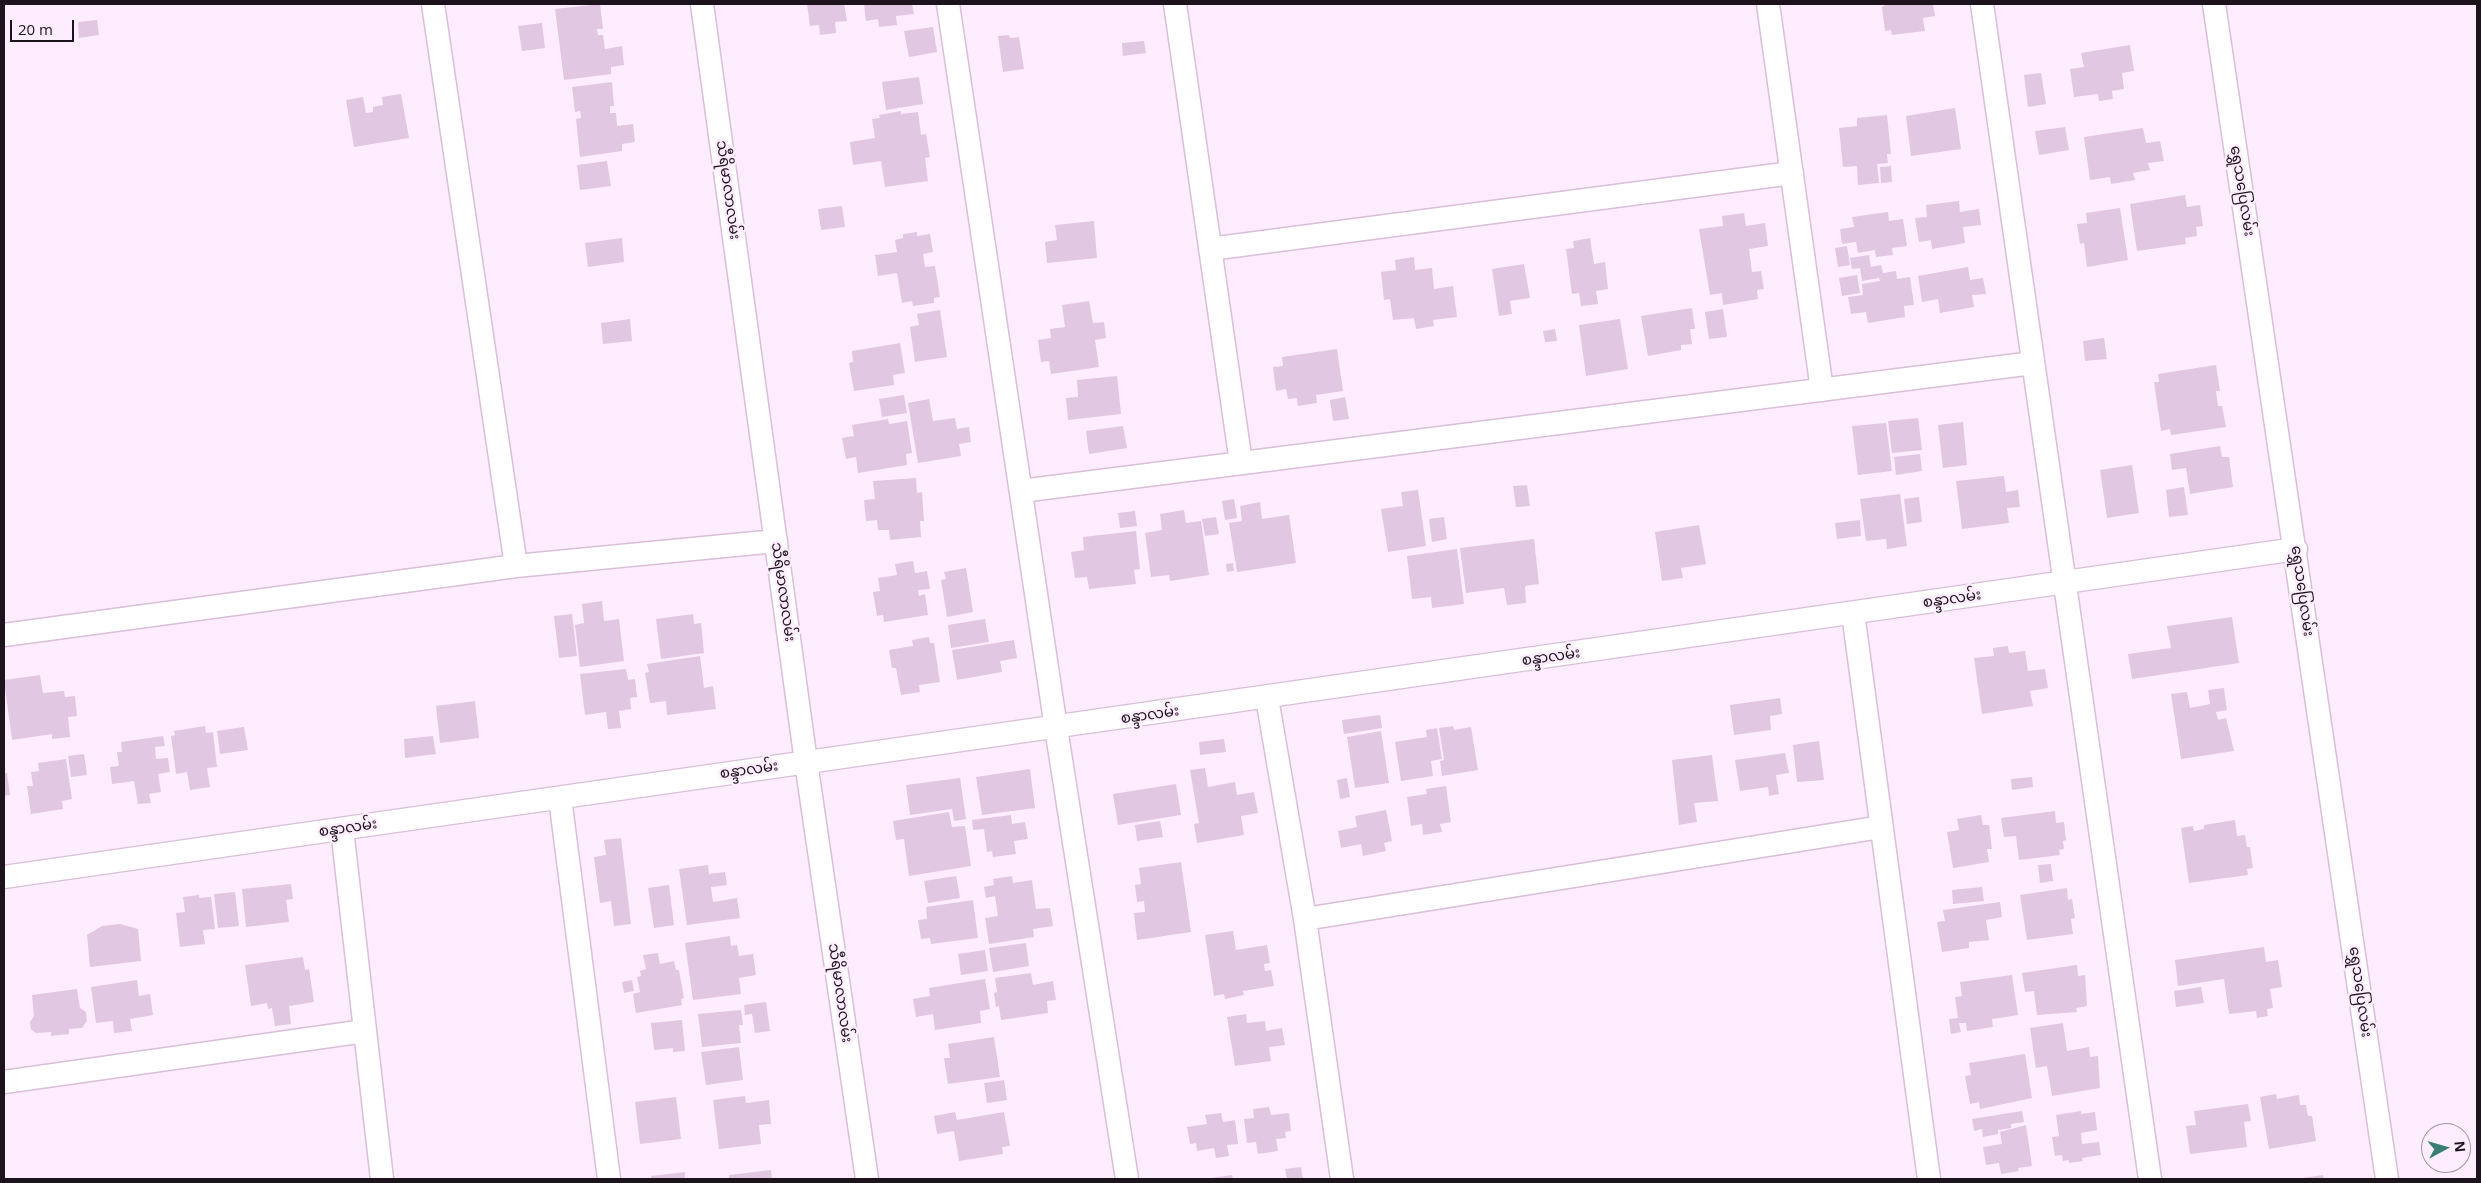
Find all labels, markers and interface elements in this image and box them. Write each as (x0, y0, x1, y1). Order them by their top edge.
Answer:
scale bar (12, 10, 76, 42)
text: 20 m (18, 19, 53, 39)
street label: သီရိမာလာလမ်း (712, 139, 744, 241)
street label: ရွှေသပြေလမ်း (2226, 144, 2258, 238)
street label: သီရိမာလာလမ်း (767, 541, 799, 643)
street label: ရွှေသပြေလမ်း (2287, 544, 2317, 638)
street label: စန္ဒာလမ်း (1922, 586, 1982, 612)
street label: စန္ဒာလမ်း (1521, 644, 1581, 670)
street label: စန္ဒာလမ်း (1120, 702, 1180, 728)
street label: စန္ဒာလမ်း (719, 757, 779, 783)
street label: စန္ဒာလမ်း (318, 815, 378, 841)
street label: သီရိမာလာလမ်း (824, 942, 856, 1044)
street label: ရွှေသပြေလမ်း (2345, 945, 2375, 1039)
north arrow (2421, 1123, 2471, 1173)
text: N (2450, 1140, 2470, 1153)

